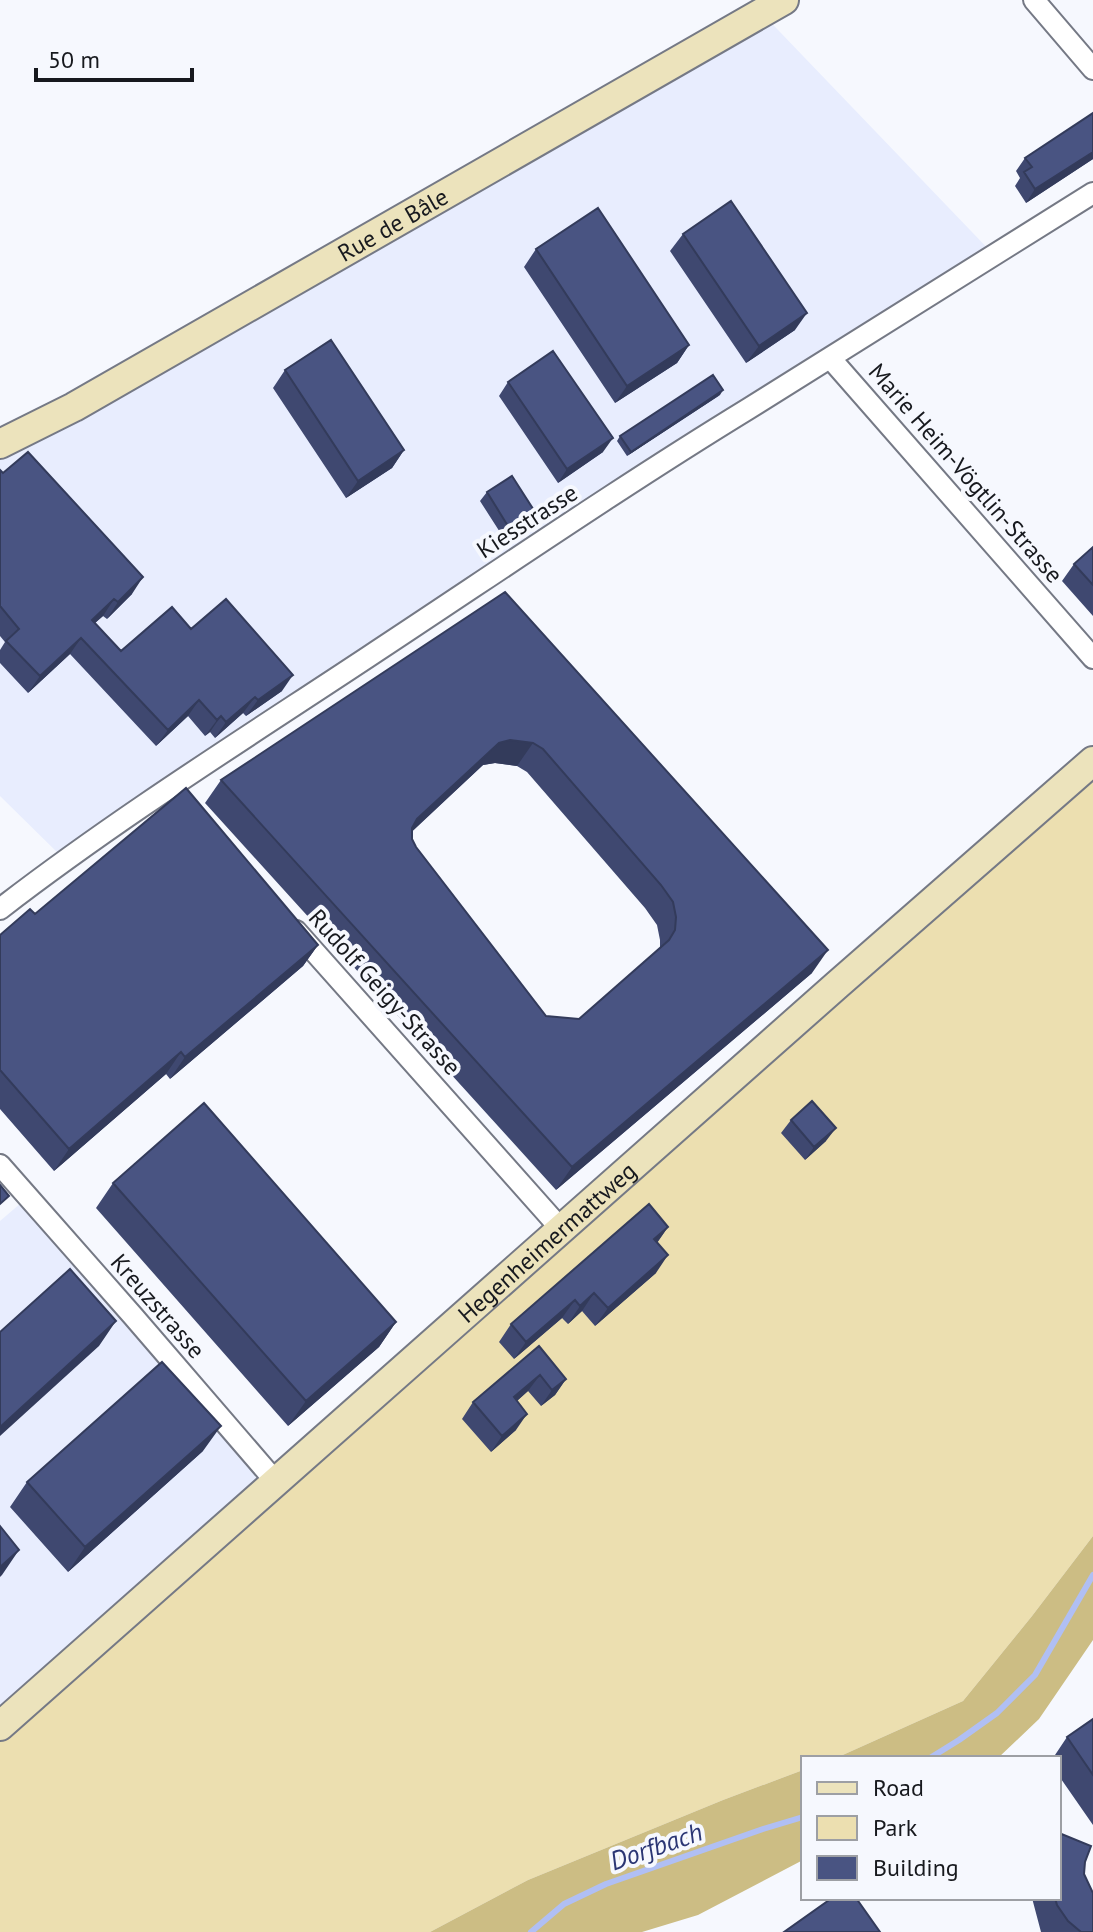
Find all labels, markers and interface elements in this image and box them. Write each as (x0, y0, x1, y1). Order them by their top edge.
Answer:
scale bar (36, 32, 192, 82)
text: 50 m (48, 44, 100, 75)
street label: Rue de Bâle (332, 180, 453, 268)
street label: Marie Heim-Vögtlin-Strasse (862, 357, 1070, 589)
street label: Kiesstrasse (471, 477, 583, 565)
street label: Rudolf Geigy-Strasse (302, 902, 468, 1082)
street label: Hegenheimermattweg (451, 1155, 642, 1329)
street label: Kreuzstrasse (104, 1247, 212, 1365)
legend (801, 1756, 1061, 1900)
text: Road (873, 1772, 924, 1803)
text: Park (873, 1812, 918, 1843)
water label: Dorfbach (605, 1815, 707, 1877)
text: Building (873, 1852, 959, 1883)

